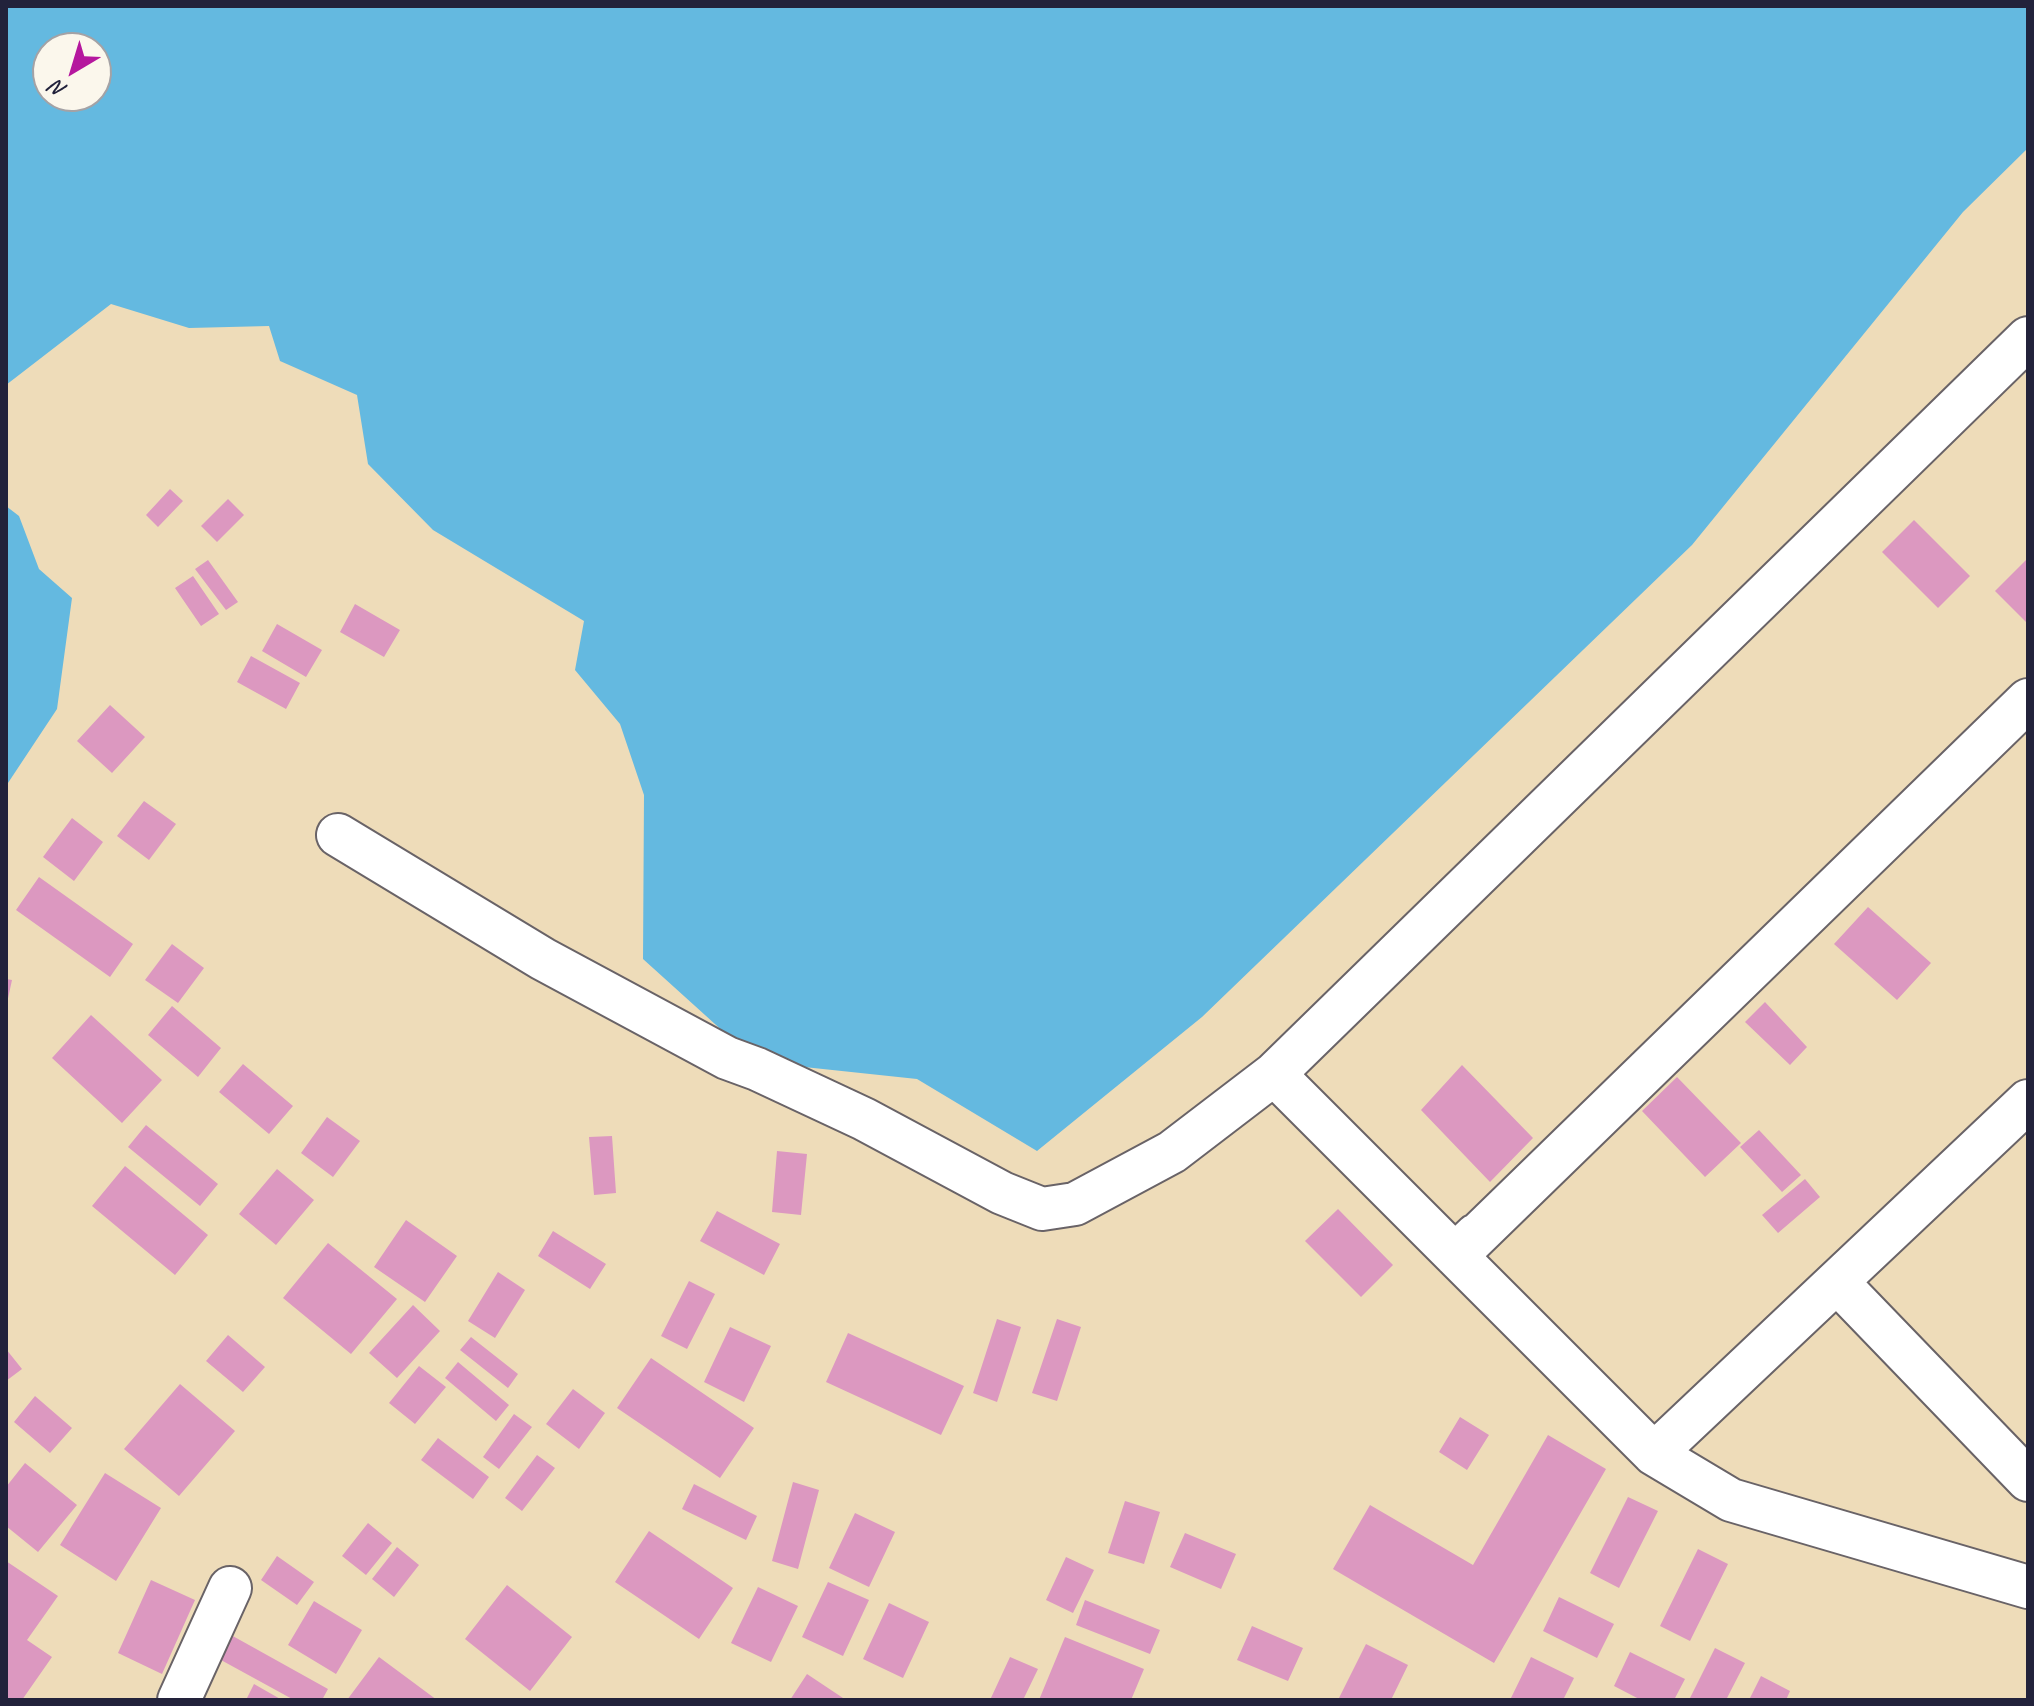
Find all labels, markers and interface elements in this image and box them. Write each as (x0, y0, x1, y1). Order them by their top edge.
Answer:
north arrow (32, 32, 112, 112)
text: N (44, 74, 72, 105)

